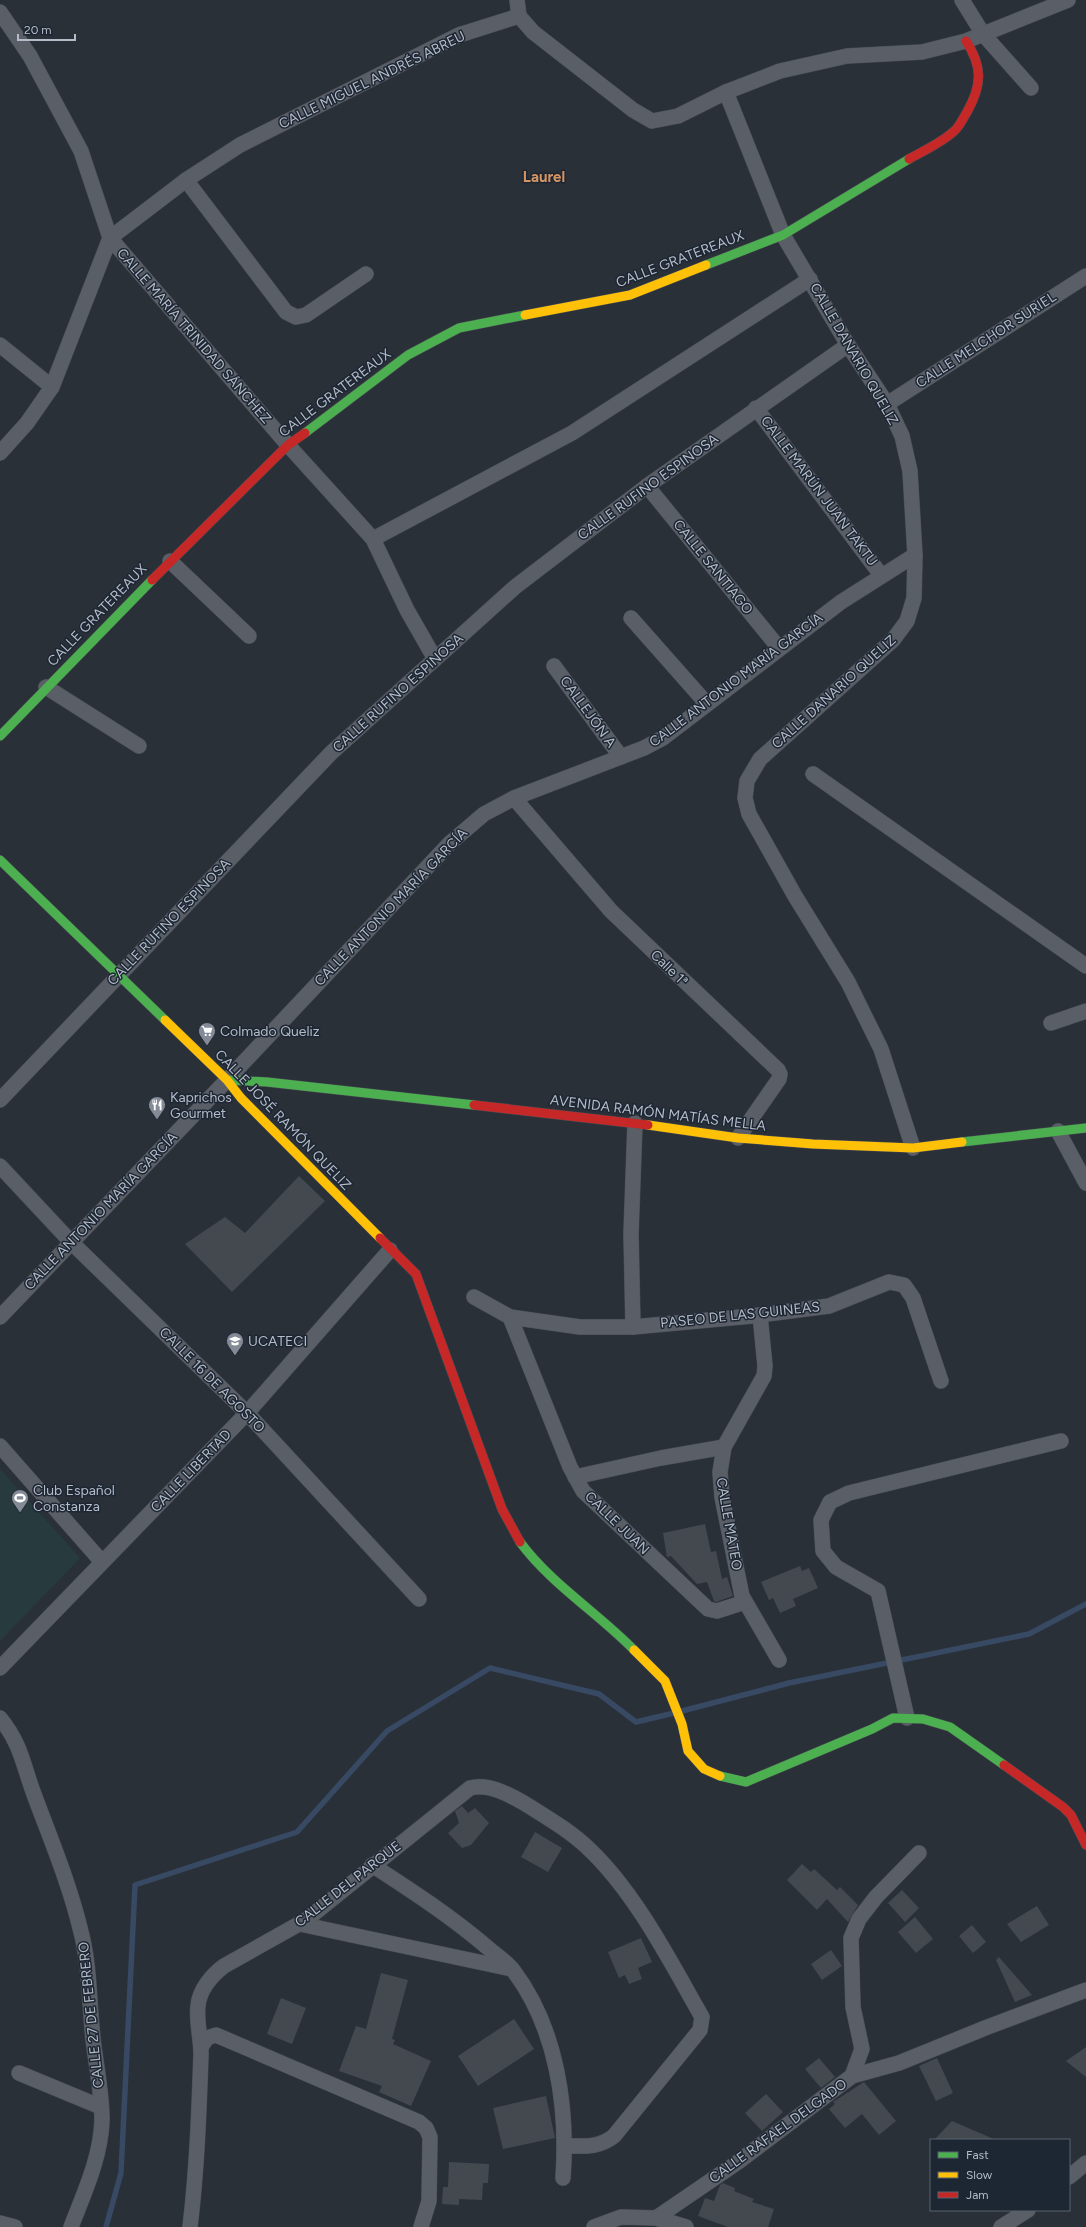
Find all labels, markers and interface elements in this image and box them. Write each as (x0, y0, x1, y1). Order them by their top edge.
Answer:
scale bar (18, 16, 75, 42)
text: 20 m (24, 23, 52, 37)
street label: CALLE MIGUEL ANDRÉS ABREU (276, 27, 468, 133)
district label: Laurel (523, 168, 565, 186)
street label: CALLE GRATEREAUX (614, 227, 747, 291)
street label: CALLE MARÍA TRINIDAD SÁNCHEZ (113, 245, 275, 427)
street label: CALLE DANARIO QUELIZ (806, 280, 902, 428)
street label: CALLE MELCHOR SURIEL (913, 288, 1060, 392)
street label: CALLE GRATEREAUX (276, 345, 395, 441)
street label: CALLE MARÚN JUAN TAKTU (757, 413, 881, 569)
street label: CALLE RUFINO ESPINOSA (574, 430, 722, 544)
street label: CALLE SANTIAGO (670, 516, 756, 618)
street label: CALLE GRATEREAUX (44, 560, 151, 670)
street label: CALLE ANTONIO MARÍA GARCÍA (646, 609, 826, 751)
street label: CALLE RUFINO ESPINOSA (329, 630, 467, 756)
street label: CALLE DANARIO QUELIZ (768, 632, 900, 752)
street label: CALLEJÓN A (556, 673, 620, 751)
street label: CALLE ANTONIO MARÍA GARCÍA (311, 824, 471, 989)
street label: CALLE RUFINO ESPINOSA (104, 855, 234, 989)
street label: Calle 1ª (647, 946, 691, 990)
supermarket icon: Colmado Queliz (197, 1021, 217, 1046)
place label: Colmado Queliz (220, 1023, 320, 1040)
street label: CALLE JOSÉ RAMÓN QUELIZ (211, 1046, 355, 1194)
place label: Kaprichos Gourmet (170, 1089, 232, 1122)
street label: AVENIDA RAMÓN MATÍAS MELLA (549, 1091, 768, 1135)
restaurant icon: Kaprichos Gourmet (147, 1095, 167, 1120)
street label: CALLE ANTONIO MARÍA GARCÍA (21, 1128, 181, 1293)
street label: PASEO DE LAS GUINEAS (659, 1298, 821, 1332)
street label: CALLE 16 DE AGOSTO (156, 1324, 268, 1436)
school or university icon: UCATECI (225, 1331, 245, 1356)
place label: UCATECI (248, 1333, 307, 1350)
street label: CALLE LIBERTAD (147, 1426, 235, 1516)
street label: CALLE MATEO (712, 1476, 746, 1572)
place label: Club Español Constanza (33, 1482, 115, 1515)
sports icon: Club Español Constanza (10, 1488, 30, 1513)
street label: CALLE JUAN (581, 1488, 653, 1558)
street label: CALLE DEL PARQUE (292, 1837, 404, 1931)
street label: CALLE 27 DE FEBRERO (75, 1941, 107, 2089)
street label: CALLE RAFAEL DELGADO (706, 2075, 850, 2187)
legend (930, 2139, 1070, 2211)
text: Fast (966, 2148, 989, 2162)
text: Slow (966, 2168, 993, 2182)
text: Jam (966, 2188, 989, 2202)

